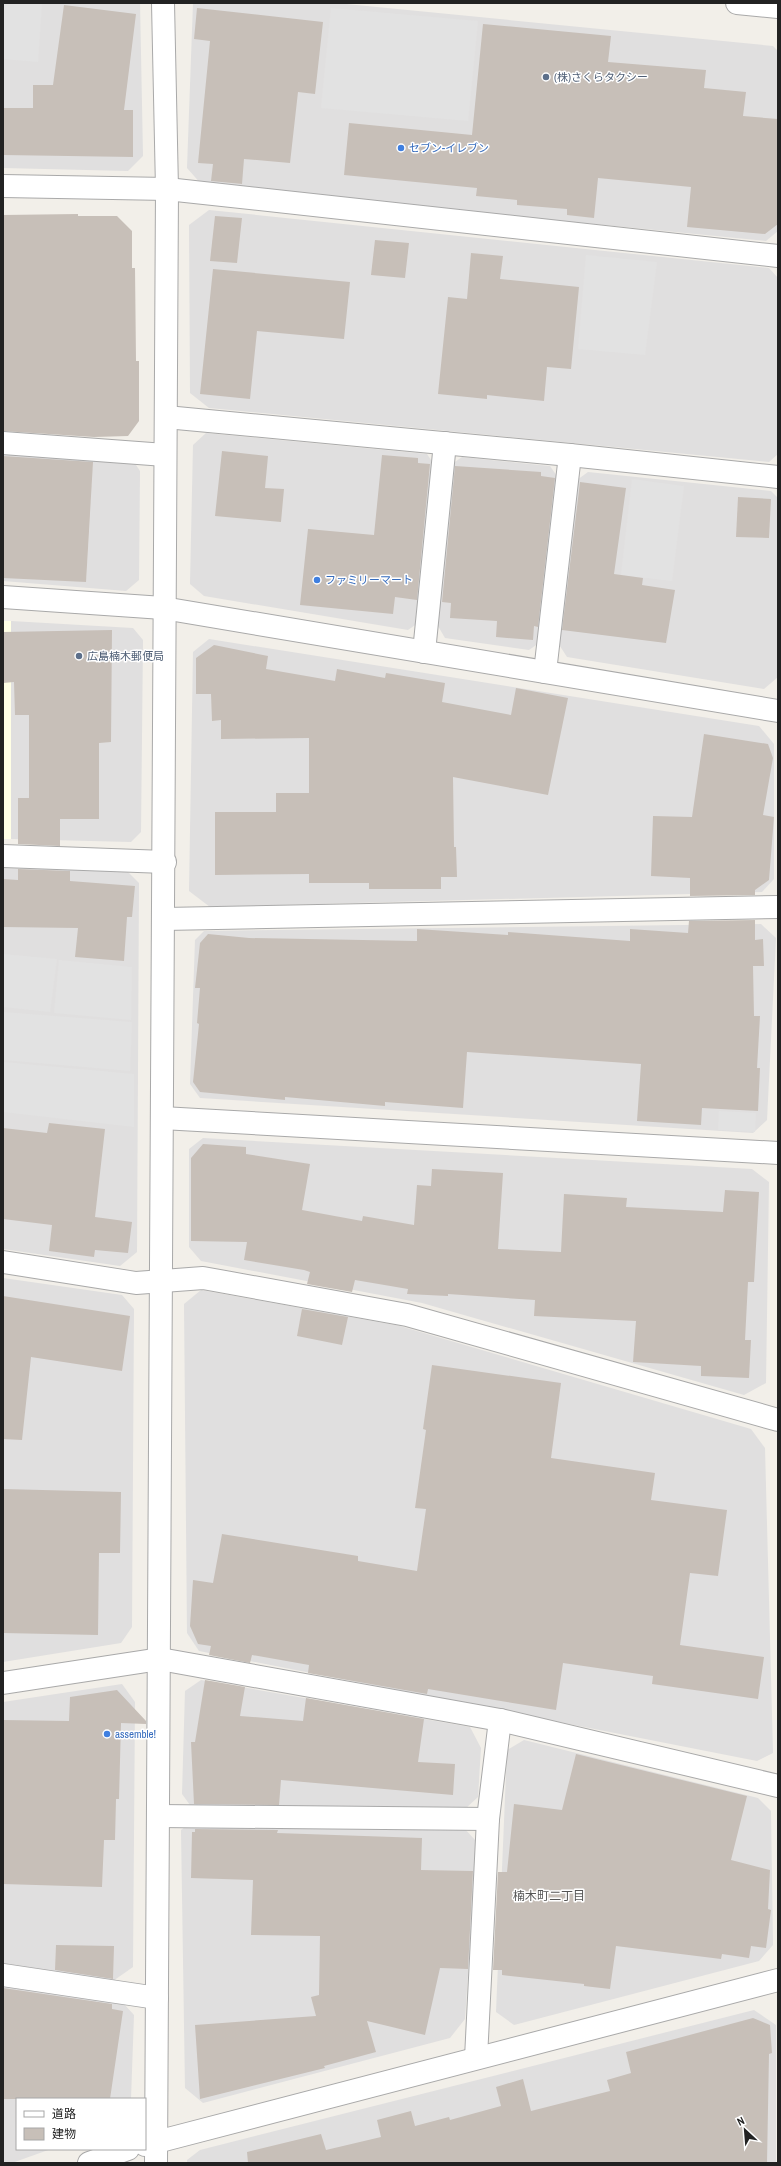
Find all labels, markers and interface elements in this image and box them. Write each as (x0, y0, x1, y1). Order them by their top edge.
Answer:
place label: (株)さくらタクシー (554, 70, 648, 84)
marker: (株)さくらタクシー (541, 72, 551, 82)
place label: セブン-イレブン (409, 141, 489, 155)
marker: セブン-イレブン (396, 143, 406, 153)
place label: ファミリーマート (325, 573, 413, 587)
marker: ファミリーマート (312, 575, 322, 585)
place label: 広島楠木郵便局 (87, 649, 164, 663)
marker: 広島楠木郵便局 (74, 651, 84, 661)
place label: assemble! (115, 1727, 156, 1741)
marker: assemble! (102, 1729, 112, 1739)
district label: 楠木町二丁目 (513, 1888, 585, 1904)
legend (16, 2098, 146, 2150)
text: 道路 (52, 2106, 76, 2122)
north arrow (725, 2110, 765, 2150)
text: N (735, 2113, 747, 2129)
text: 建物 (52, 2126, 76, 2142)

